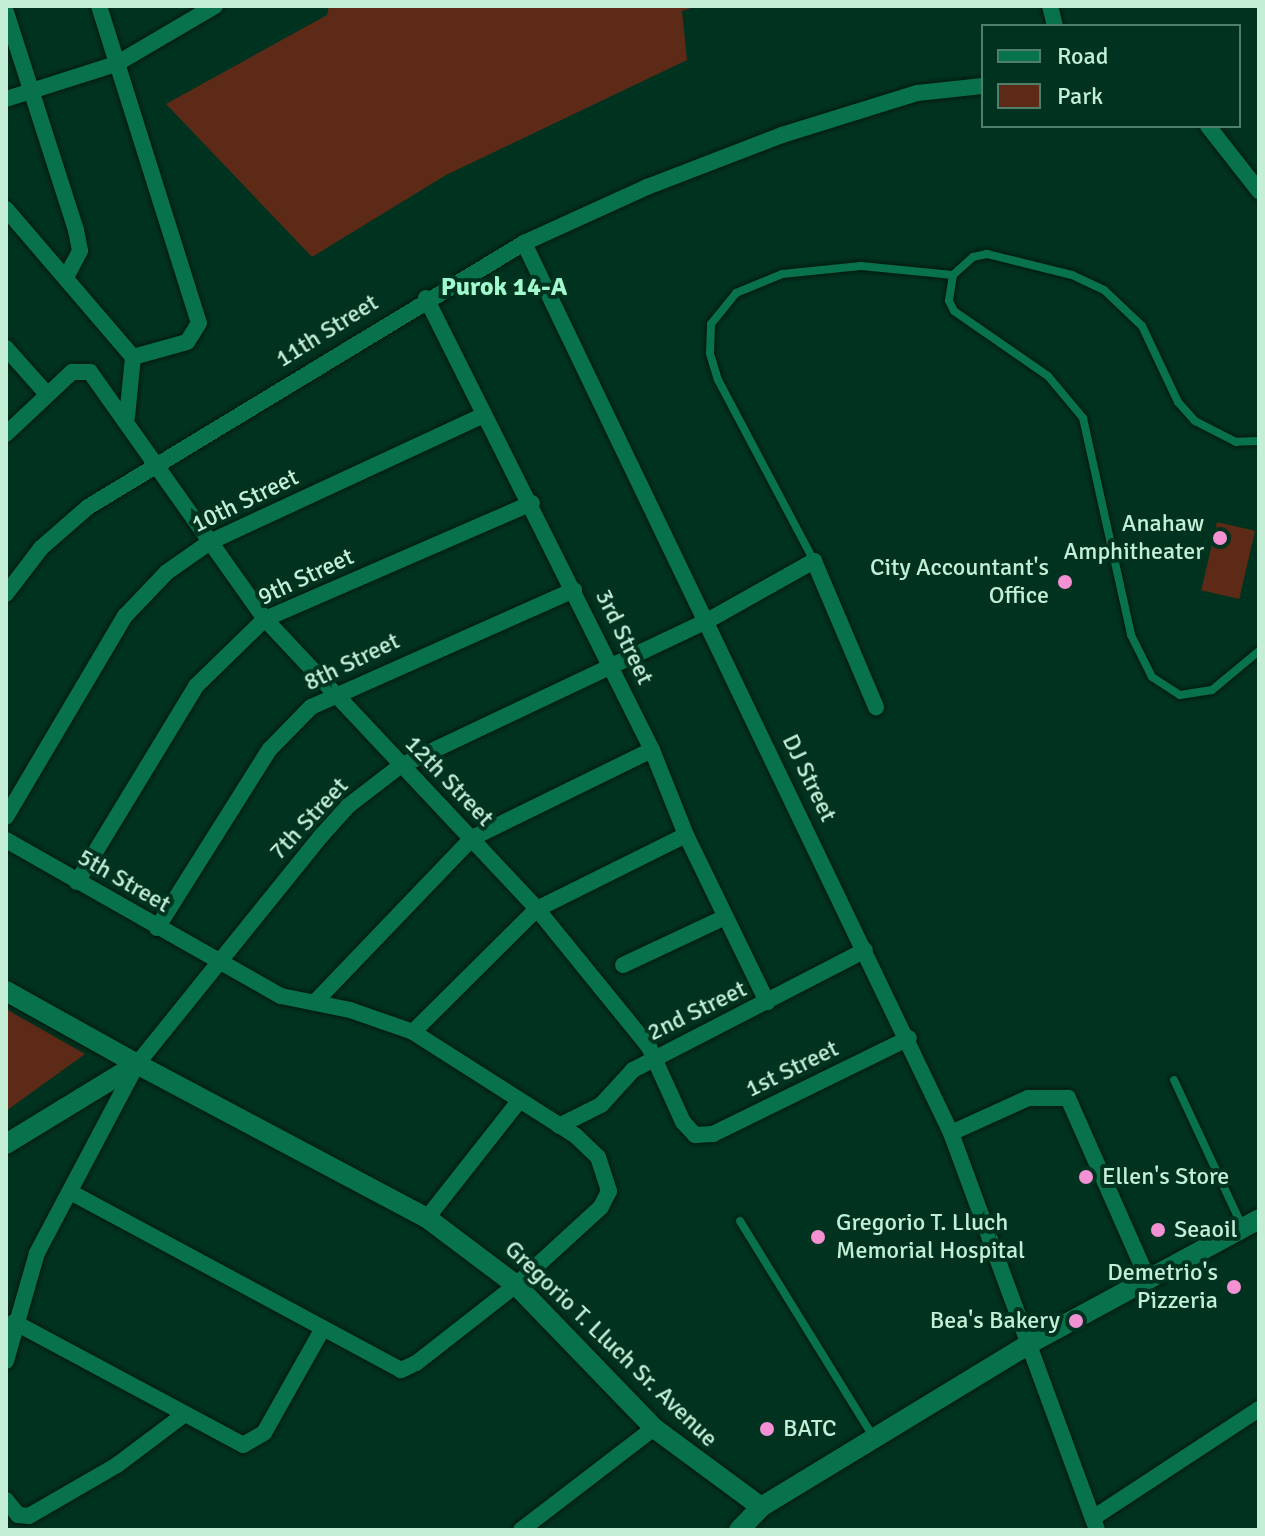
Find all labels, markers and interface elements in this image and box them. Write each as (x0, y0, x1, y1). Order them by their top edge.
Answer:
legend (981, 24, 1241, 128)
text: Road (1057, 41, 1108, 71)
text: Park (1057, 81, 1103, 111)
district label: Purok 14-A (441, 272, 567, 304)
street label: 11th Street (271, 288, 383, 374)
street label: 10th Street (187, 463, 303, 539)
place label: Anahaw Amphitheater (1064, 510, 1204, 566)
marker: Anahaw Amphitheater (1211, 529, 1229, 547)
street label: 9th Street (254, 542, 358, 612)
place label: City Accountant's Office (870, 554, 1049, 610)
marker: City Accountant's Office (1056, 573, 1074, 591)
street label: 3rd Street (589, 585, 659, 689)
street label: 8th Street (300, 627, 404, 697)
street label: 12th Street (399, 730, 499, 832)
street label: DJ Street (776, 730, 842, 826)
street label: 7th Street (264, 772, 354, 866)
street label: 5th Street (73, 843, 175, 919)
street label: 2nd Street (643, 975, 751, 1047)
street label: 1st Street (741, 1034, 843, 1104)
place label: Ellen's Store (1102, 1163, 1229, 1191)
marker: Ellen's Store (1077, 1168, 1095, 1186)
place label: Gregorio T. Lluch Memorial Hospital (836, 1209, 1025, 1265)
place label: Seaoil (1174, 1216, 1237, 1244)
marker: Seaoil (1149, 1221, 1167, 1239)
marker: Gregorio T. Lluch Memorial Hospital (807, 1226, 829, 1248)
street label: Gregorio T. Lluch Sr. Avenue (499, 1235, 723, 1453)
place label: Demetrio's Pizzeria (1107, 1259, 1218, 1315)
marker: Demetrio's Pizzeria (1225, 1278, 1243, 1296)
place label: Bea's Bakery (930, 1307, 1060, 1335)
marker: Bea's Bakery (1067, 1312, 1085, 1330)
place label: BATC (783, 1415, 836, 1443)
marker: BATC (758, 1420, 776, 1438)

